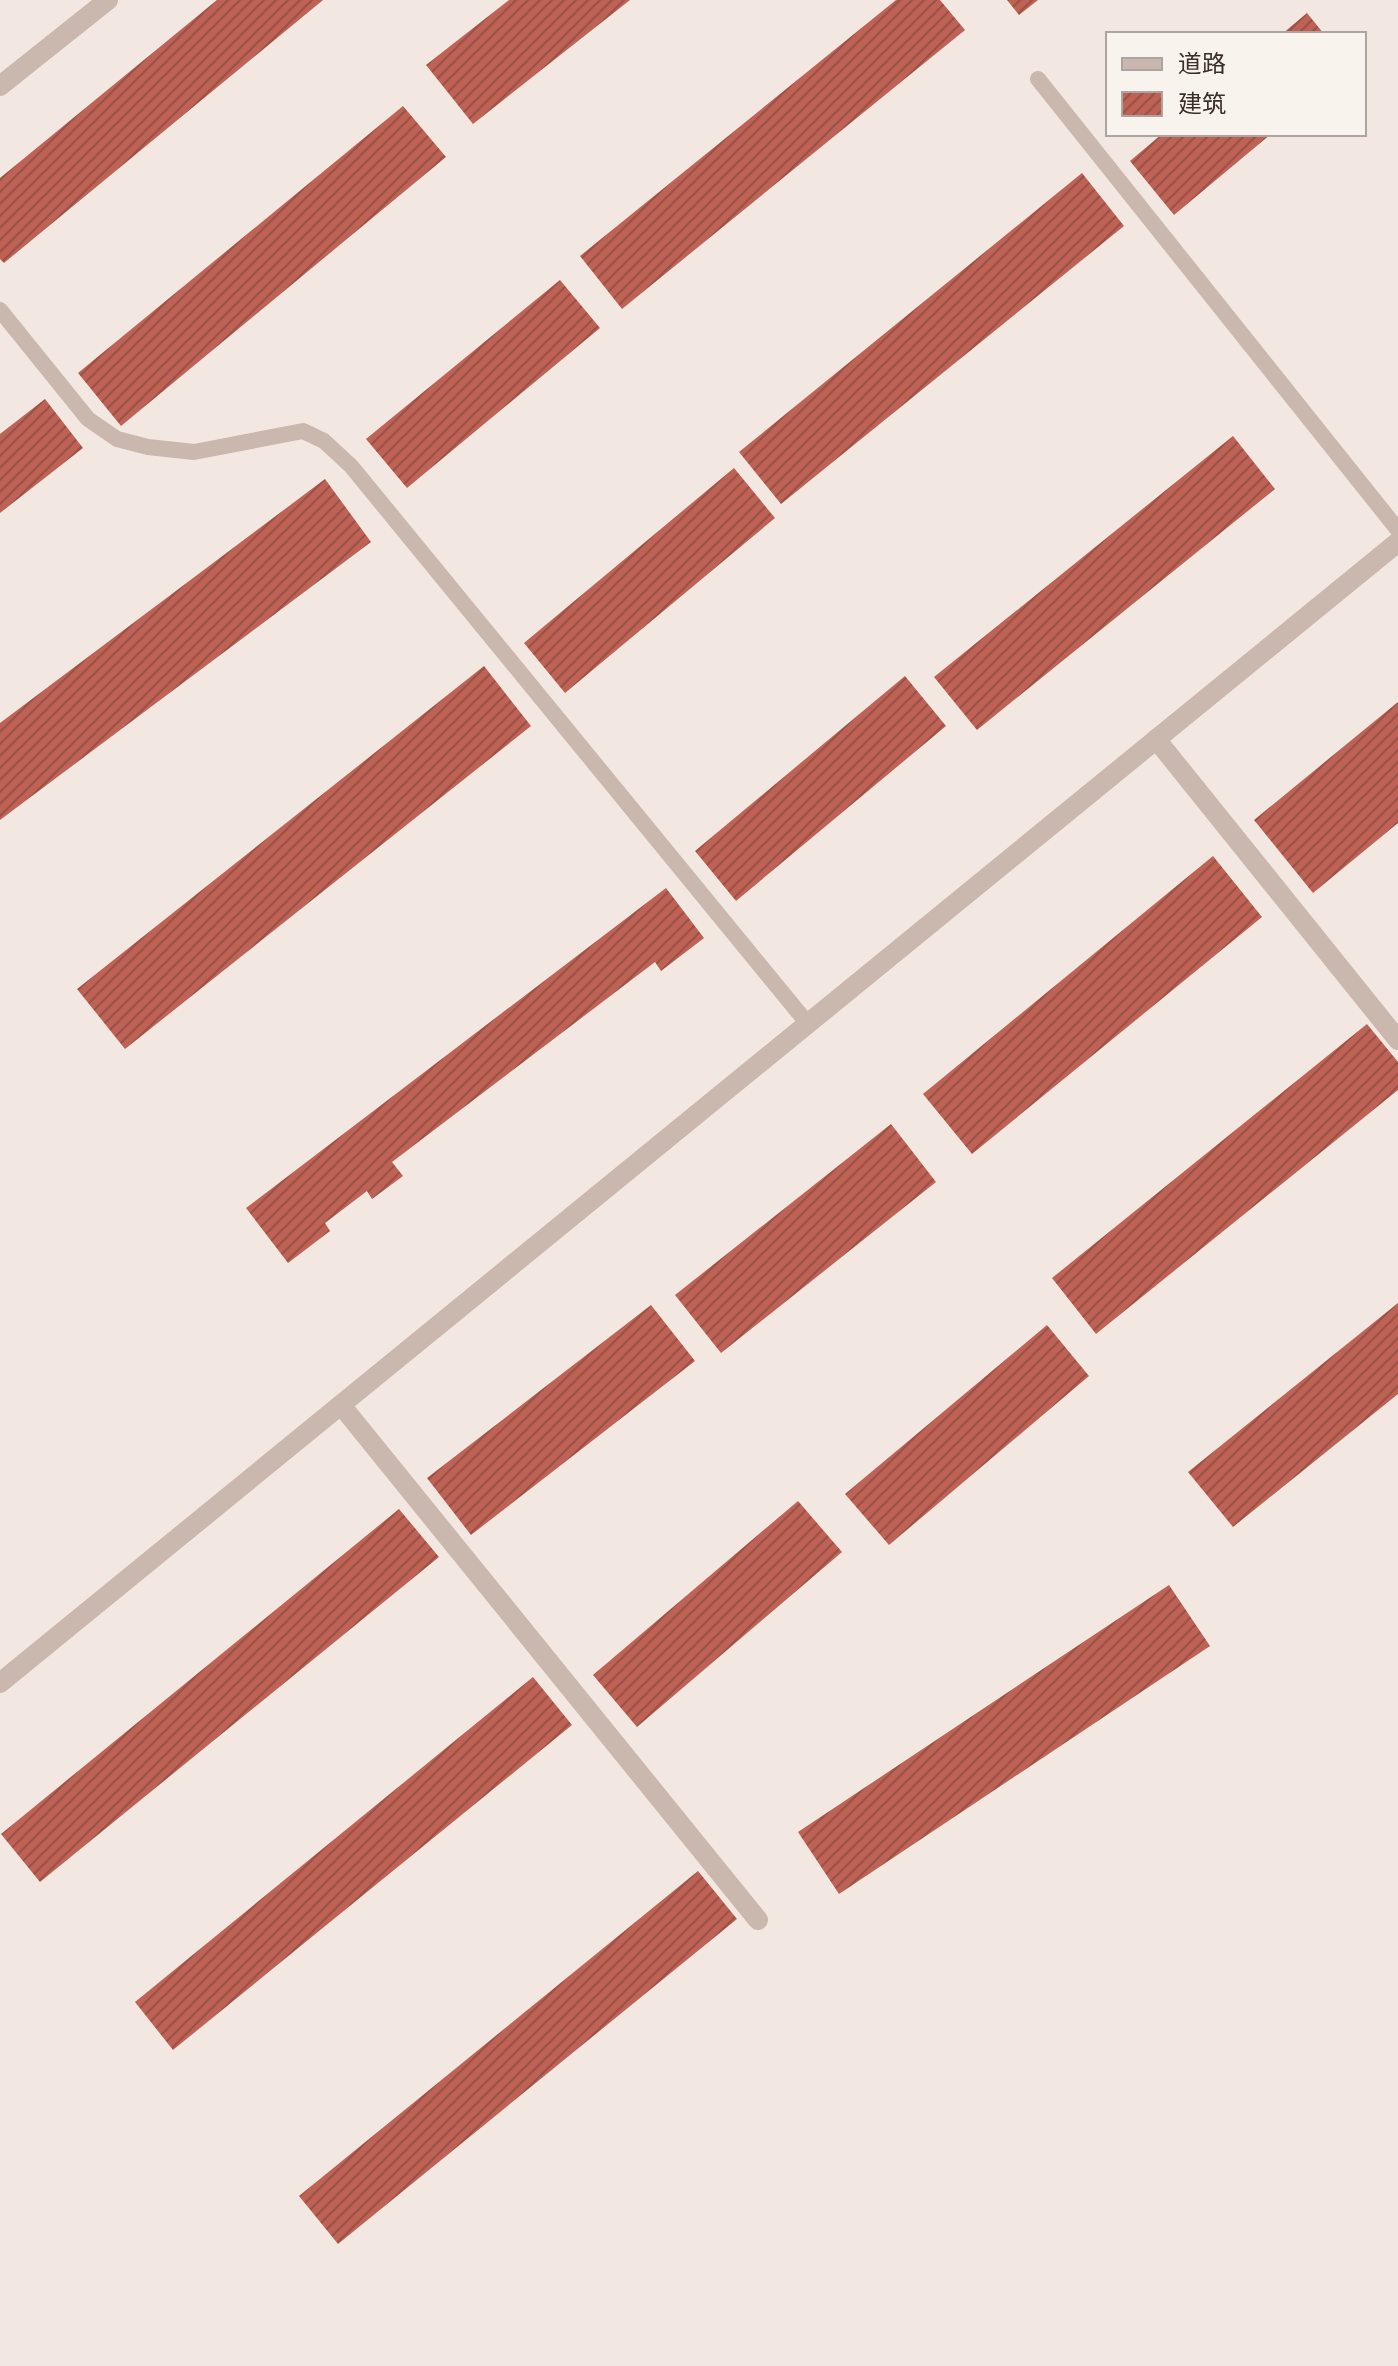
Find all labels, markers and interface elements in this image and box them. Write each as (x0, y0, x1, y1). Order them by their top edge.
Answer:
legend (1106, 32, 1366, 136)
text: 道路 (1178, 48, 1226, 77)
text: 建筑 (1178, 88, 1226, 117)

